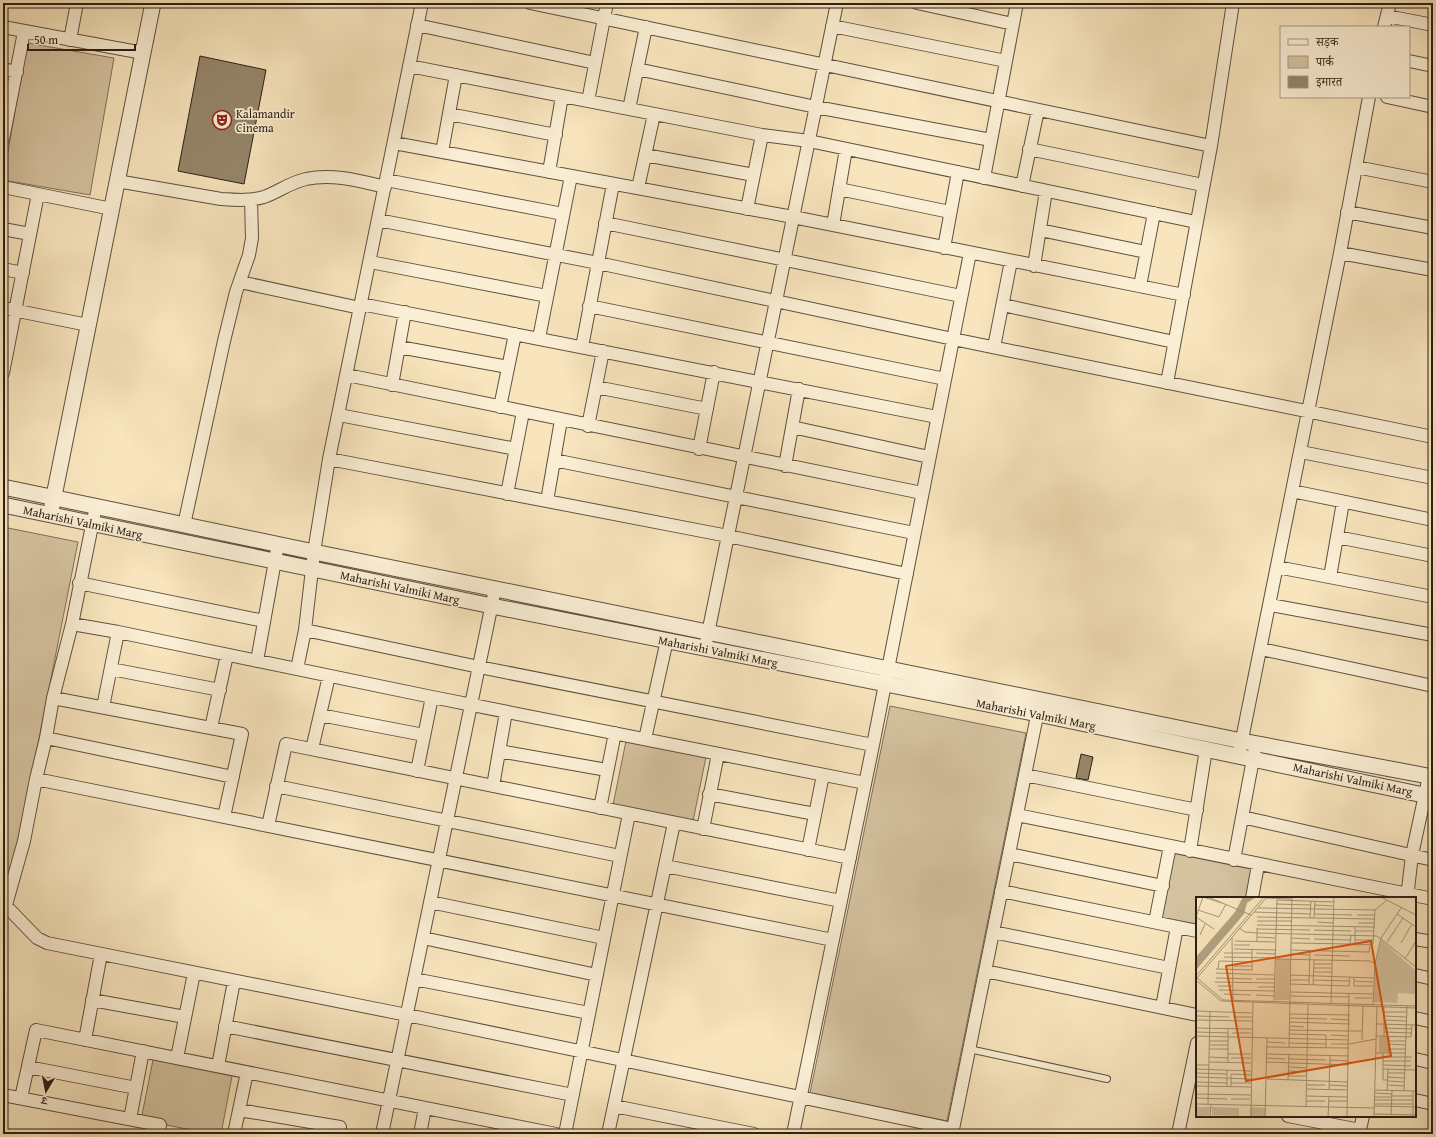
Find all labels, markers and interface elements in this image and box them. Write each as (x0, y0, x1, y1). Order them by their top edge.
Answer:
scale bar (28, 26, 135, 52)
legend (1280, 26, 1410, 98)
text: 50 m (34, 31, 58, 48)
text: सड़क (1315, 33, 1340, 50)
text: पार्क (1315, 53, 1335, 70)
text: इमारत (1315, 73, 1343, 90)
place label: Kalamandir Cinema (236, 105, 295, 136)
theatre icon: Kalamandir Cinema (211, 109, 233, 131)
street label: Maharishi Valmiki Marg (22, 501, 144, 543)
street label: Maharishi Valmiki Marg (339, 566, 461, 608)
street label: Maharishi Valmiki Marg (657, 631, 779, 671)
street label: Maharishi Valmiki Marg (975, 694, 1097, 734)
street label: Maharishi Valmiki Marg (1292, 758, 1414, 800)
inset map (1196, 897, 1416, 1117)
north arrow (26, 1071, 66, 1111)
text: उ (39, 1092, 49, 1109)

